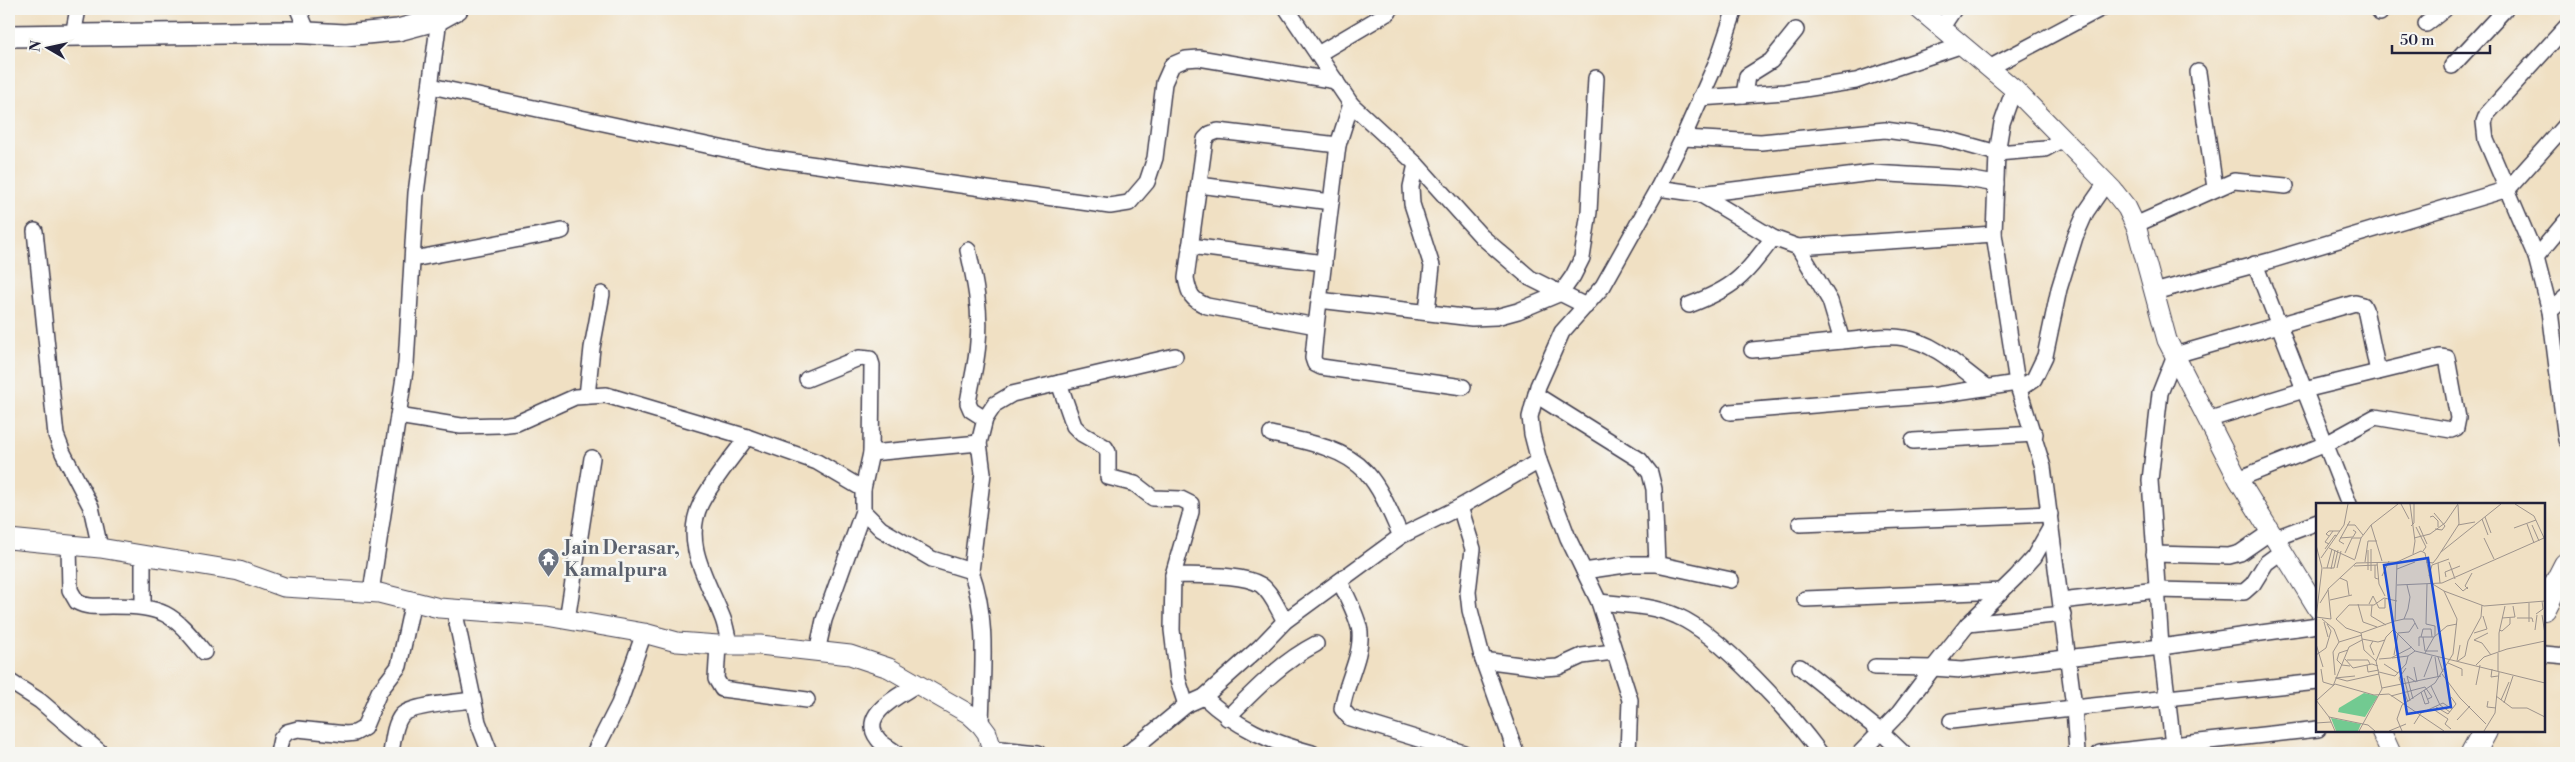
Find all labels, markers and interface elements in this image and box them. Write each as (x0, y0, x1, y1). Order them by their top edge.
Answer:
north arrow (22, 22, 72, 72)
scale bar (2392, 22, 2490, 54)
text: 50 m (2400, 31, 2434, 50)
text: N (26, 39, 46, 53)
inset map (2316, 503, 2545, 732)
place label: Jain Derasar, Kamalpura (561, 536, 680, 582)
temple icon: Jain Derasar, Kamalpura (536, 547, 560, 578)

